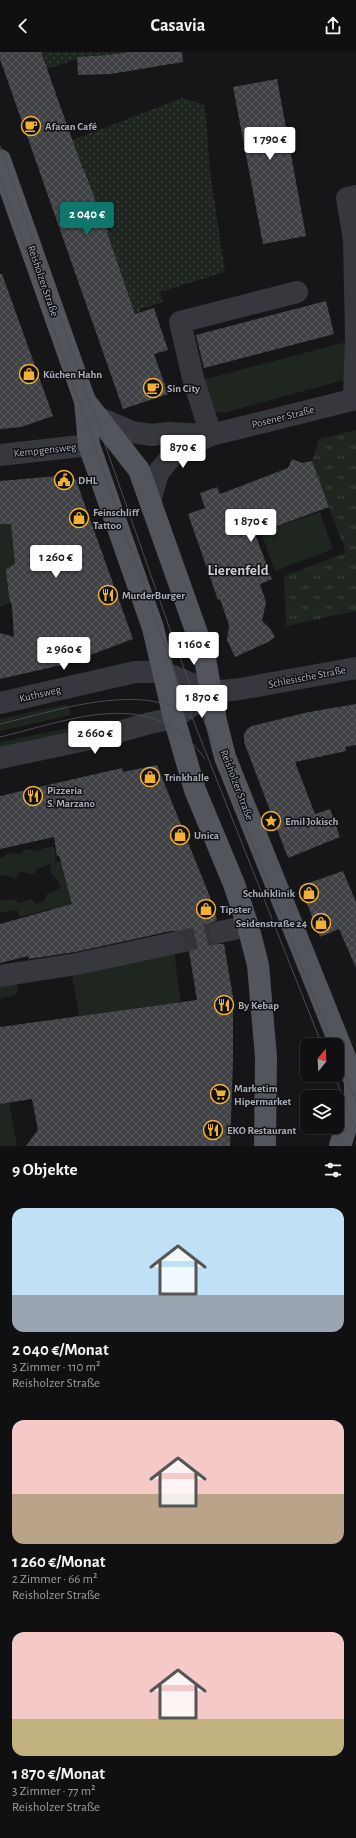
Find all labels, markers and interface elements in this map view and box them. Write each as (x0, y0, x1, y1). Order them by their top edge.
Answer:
icon: back (12, 15, 34, 37)
icon: share (322, 15, 344, 37)
text: Casavia (151, 17, 205, 35)
cafe icon: Afacan Café (20, 115, 42, 137)
place label: Afacan Café (45, 121, 97, 132)
pin: 1 790 € (233, 127, 307, 161)
text: 1 790 € (253, 133, 287, 146)
pin: 2 040 € (50, 202, 124, 236)
text: 2 040 € (69, 208, 105, 221)
street label: Reisholzer Straße (26, 244, 60, 318)
shop icon: Küchen Hahn (18, 363, 40, 385)
place label: Küchen Hahn (43, 369, 102, 380)
cafe icon: Sin City (142, 377, 164, 399)
place label: Sin City (167, 383, 200, 394)
street label: Posener Straße (250, 404, 316, 430)
pin: 870 € (155, 435, 211, 469)
street label: Kempgensweg (13, 441, 78, 459)
text: 870 € (170, 441, 196, 454)
public building icon: DHL (53, 469, 75, 491)
place label: DHL (78, 475, 98, 486)
shop icon: Feinschliff Tattoo (68, 507, 90, 529)
place label: Feinschliff Tattoo (93, 507, 140, 531)
pin: 1 870 € (214, 509, 288, 543)
text: 1 870 € (234, 515, 268, 528)
pin: 1 260 € (19, 545, 93, 579)
text: 1 260 € (39, 551, 73, 564)
district label: Lierenfeld (207, 563, 269, 578)
restaurant icon: MurderBurger (97, 584, 119, 606)
place label: MurderBurger (122, 590, 185, 601)
pin: 1 160 € (157, 632, 231, 666)
pin: 2 960 € (27, 637, 101, 671)
text: 1 160 € (178, 638, 210, 651)
text: 2 960 € (46, 643, 82, 656)
street label: Schlesische Straße (267, 664, 347, 690)
street label: Kuthsweg (18, 684, 62, 704)
pin: 1 870 € (165, 685, 239, 719)
text: 1 870 € (185, 691, 219, 704)
pin: 2 660 € (58, 721, 132, 755)
text: 2 660 € (77, 727, 113, 740)
street label: Reisholzer Straße (219, 748, 255, 822)
shop icon: Trinkhalle (139, 766, 161, 788)
place label: Trinkhalle (164, 772, 209, 783)
restaurant icon: Pizzeria S. Marzano (22, 785, 44, 807)
place label: Pizzeria S. Marzano (47, 785, 96, 809)
place icon: Emil Jokisch (260, 810, 282, 832)
place label: Emil Jokisch (285, 816, 338, 827)
shop icon: Unica (169, 824, 191, 846)
place label: Unica (194, 830, 220, 841)
shop icon: Schuhklinik (298, 882, 320, 904)
place label: Schuhklinik (243, 888, 296, 899)
shop icon: Tipster (195, 898, 217, 920)
place label: Tipster (220, 904, 251, 915)
shop icon: Seidenstraße 24 (310, 912, 332, 934)
place label: Seidenstraße 24 (236, 918, 307, 929)
restaurant icon: By Kebap (213, 994, 235, 1016)
place label: By Kebap (238, 1000, 279, 1011)
north arrow (300, 1038, 344, 1082)
map controls (300, 1038, 344, 1134)
supermarket icon: Marketim Hipermarket (209, 1083, 231, 1105)
place label: Marketim Hipermarket (234, 1083, 291, 1107)
button: layers (300, 1090, 344, 1134)
restaurant icon: EKO Restaurant (202, 1119, 224, 1141)
place label: EKO Restaurant (227, 1125, 297, 1136)
icon: filters (322, 1159, 344, 1181)
text: 9 Objekte (12, 1161, 77, 1178)
icon: home (142, 1234, 214, 1306)
text: 2 040 €/Monat (12, 1341, 109, 1358)
text: 3 Zimmer · 110 m² (12, 1361, 101, 1374)
text: Reisholzer Straße (12, 1377, 100, 1390)
icon: home (142, 1446, 214, 1518)
text: 1 260 €/Monat (12, 1553, 106, 1570)
text: 2 Zimmer · 66 m² (12, 1573, 98, 1586)
text: Reisholzer Straße (12, 1589, 100, 1602)
icon: home (142, 1658, 214, 1730)
text: 1 870 €/Monat (12, 1765, 105, 1782)
text: 3 Zimmer · 77 m² (12, 1785, 96, 1798)
text: Reisholzer Straße (12, 1801, 100, 1814)

